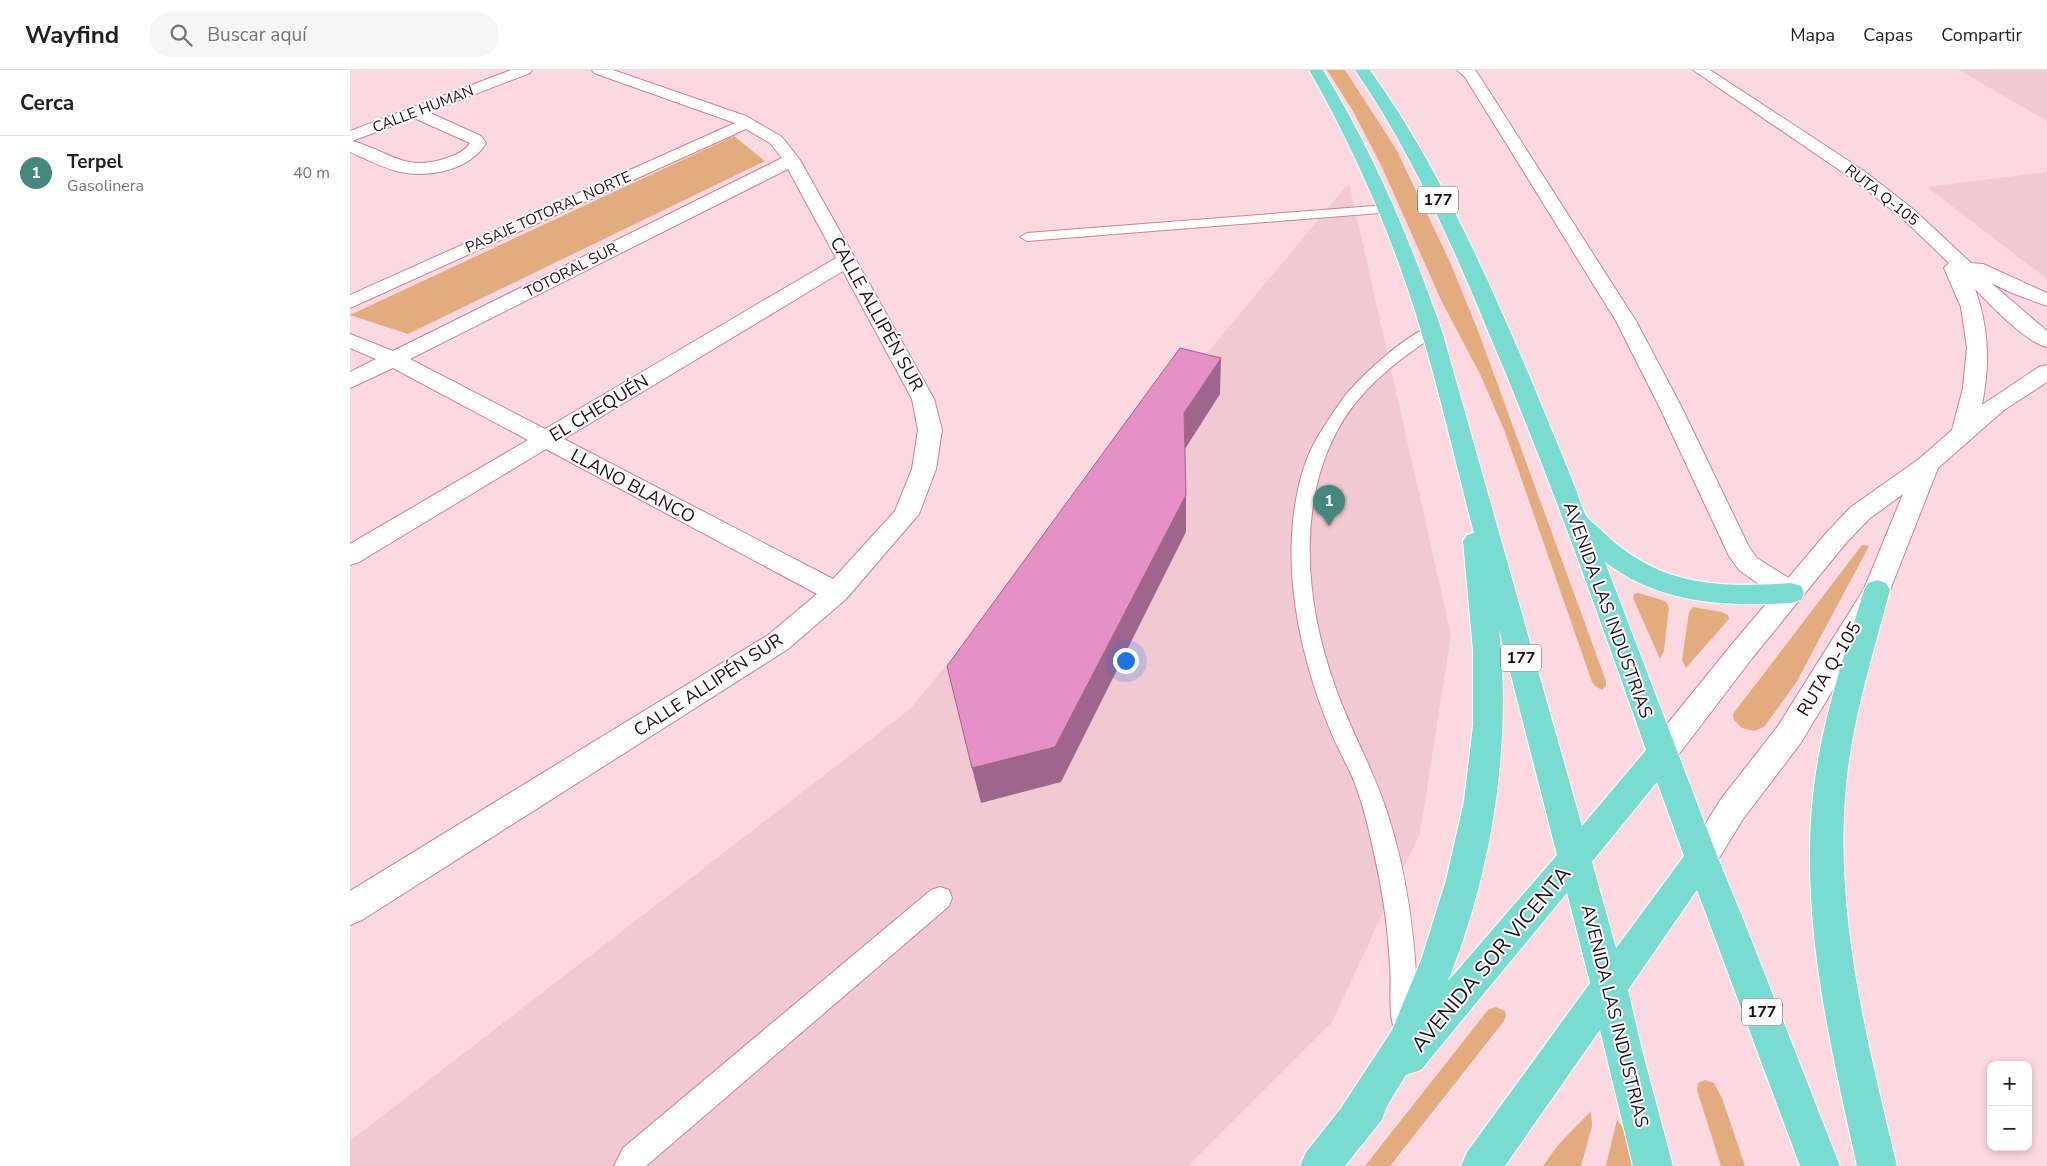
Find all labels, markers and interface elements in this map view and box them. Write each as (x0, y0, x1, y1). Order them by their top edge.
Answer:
search box (149, 12, 499, 57)
text: Wayfind (25, 19, 119, 51)
icon: search (167, 21, 195, 49)
text: Buscar aquí (207, 22, 307, 48)
text: Mapa (1790, 23, 1835, 47)
text: Capas (1863, 23, 1913, 47)
text: Compartir (1941, 23, 2022, 47)
street label: CALLE HUMAN (370, 81, 476, 137)
text: Cerca (20, 89, 74, 117)
text: Terpel (67, 149, 123, 175)
street label: RUTA Q-105 (1841, 160, 1923, 230)
text: 1 (31, 162, 41, 184)
text: 40 m (293, 162, 330, 184)
street label: PASAJE TOTORAL NORTE (462, 166, 634, 258)
text: Gasolinera (67, 175, 144, 197)
road number: 177 (1418, 186, 1458, 214)
street label: CALLE ALLIPÉN SUR (825, 233, 929, 395)
street label: TOTORAL SUR (521, 238, 621, 302)
street label: EL CHEQUÉN (545, 369, 653, 447)
street label: LLANO BLANCO (567, 443, 699, 529)
pin: 1 (1313, 485, 1345, 526)
street label: AVENIDA LAS INDUSTRIAS (1558, 498, 1658, 722)
street label: RUTA Q-105 (1791, 617, 1867, 721)
street label: CALLE ALLIPÉN SUR (629, 628, 787, 742)
road number: 177 (1501, 644, 1541, 672)
your location (1113, 648, 1139, 674)
street label: AVENIDA SOR VICENTA (1405, 860, 1577, 1058)
street label: AVENIDA LAS INDUSTRIAS (1576, 902, 1654, 1130)
road number: 177 (1742, 999, 1782, 1026)
map controls (1987, 1061, 2032, 1151)
button: + (1987, 1061, 2032, 1106)
button: − (1987, 1106, 2032, 1151)

